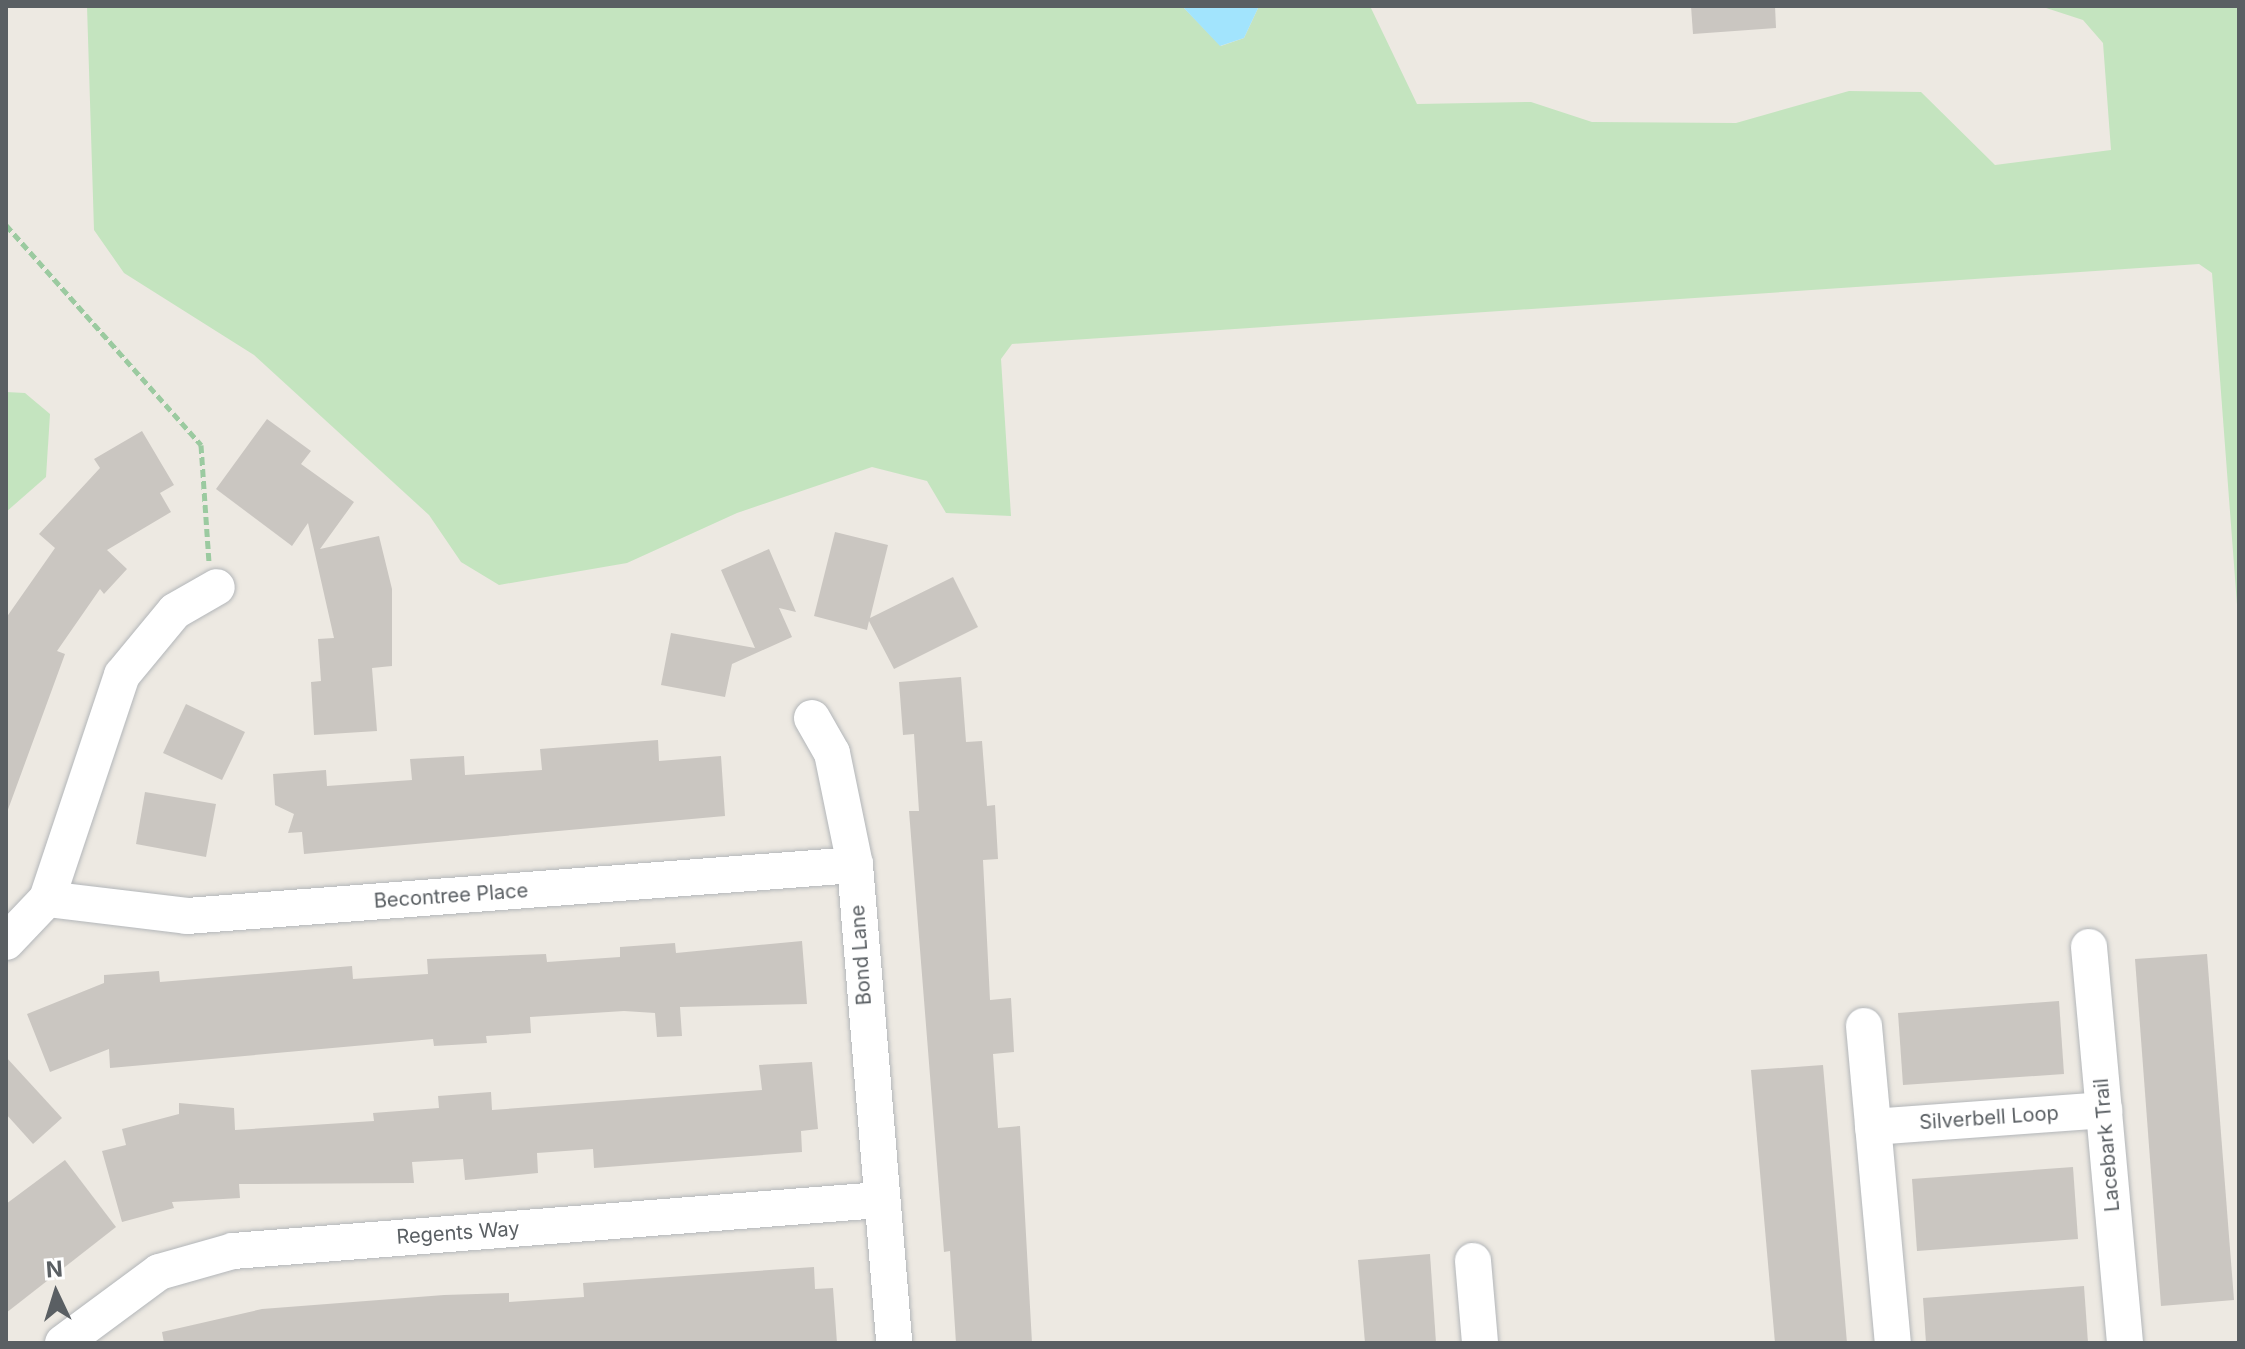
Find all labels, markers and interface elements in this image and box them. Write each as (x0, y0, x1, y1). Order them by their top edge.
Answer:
street label: Becontree Place (373, 879, 529, 913)
street label: Bond Lane (846, 904, 876, 1006)
street label: Lacebark Trail (2089, 1077, 2125, 1213)
street label: Silverbell Loop (1918, 1101, 2060, 1135)
street label: Regents Way (396, 1217, 520, 1249)
north arrow (16, 1253, 96, 1333)
text: N (45, 1256, 64, 1283)

